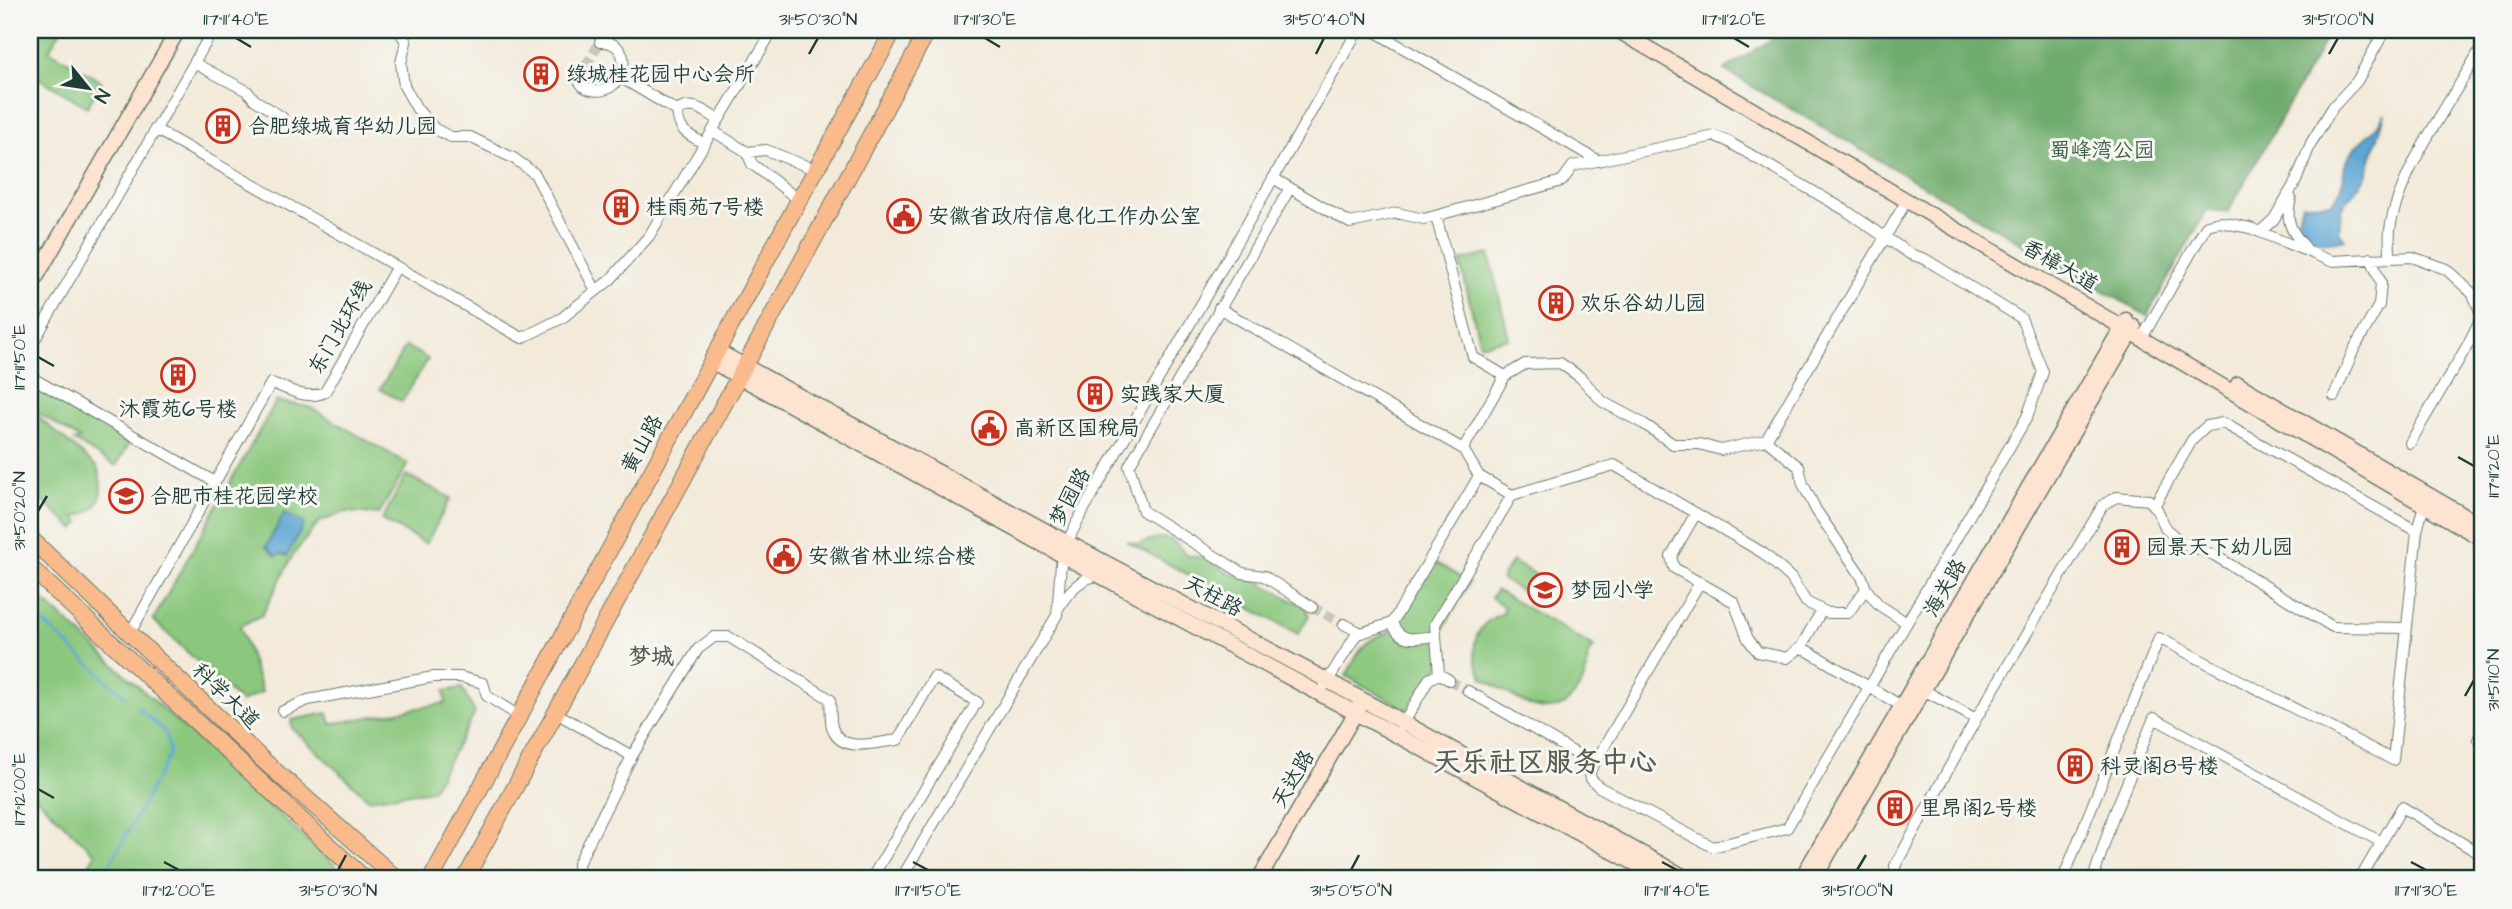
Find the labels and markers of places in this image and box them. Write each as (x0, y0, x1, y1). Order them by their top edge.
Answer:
building icon: 绿城桂花园中心会所 (522, 55, 560, 93)
place label: 绿城桂花园中心会所 (566, 60, 755, 89)
building icon: 合肥绿城育华幼儿园 (204, 107, 242, 145)
place label: 合肥绿城育华幼儿园 (248, 112, 437, 141)
building icon: 桂雨苑7号楼 (602, 188, 640, 226)
place label: 桂雨苑7号楼 (646, 193, 764, 222)
public building icon: 安徽省政府信息化工作办公室 (885, 197, 923, 235)
place label: 安徽省政府信息化工作办公室 (928, 202, 1201, 231)
building icon: 欢乐谷幼儿园 (1537, 284, 1575, 322)
place label: 欢乐谷幼儿园 (1580, 289, 1706, 318)
building icon: 沐霞苑6号楼 (159, 356, 197, 394)
building icon: 实践家大厦 (1076, 375, 1114, 413)
place label: 实践家大厦 (1120, 380, 1225, 409)
place label: 沐霞苑6号楼 (119, 395, 237, 424)
public building icon: 高新区国税局 (970, 409, 1008, 447)
place label: 高新区国税局 (1014, 414, 1140, 443)
school or university icon: 合肥市桂花园学校 (107, 477, 145, 515)
place label: 合肥市桂花园学校 (150, 482, 318, 511)
building icon: 园景天下幼儿园 (2103, 528, 2141, 566)
place label: 园景天下幼儿园 (2146, 533, 2293, 562)
public building icon: 安徽省林业综合楼 (765, 537, 803, 575)
place label: 安徽省林业综合楼 (808, 542, 976, 571)
school or university icon: 梦园小学 (1526, 571, 1564, 609)
place label: 梦园小学 (1570, 576, 1654, 605)
building icon: 科灵阁8号楼 (2056, 747, 2094, 785)
place label: 科灵阁8号楼 (2100, 752, 2219, 781)
building icon: 里昂阁2号楼 (1876, 789, 1914, 827)
place label: 里昂阁2号楼 (1920, 794, 2037, 823)

